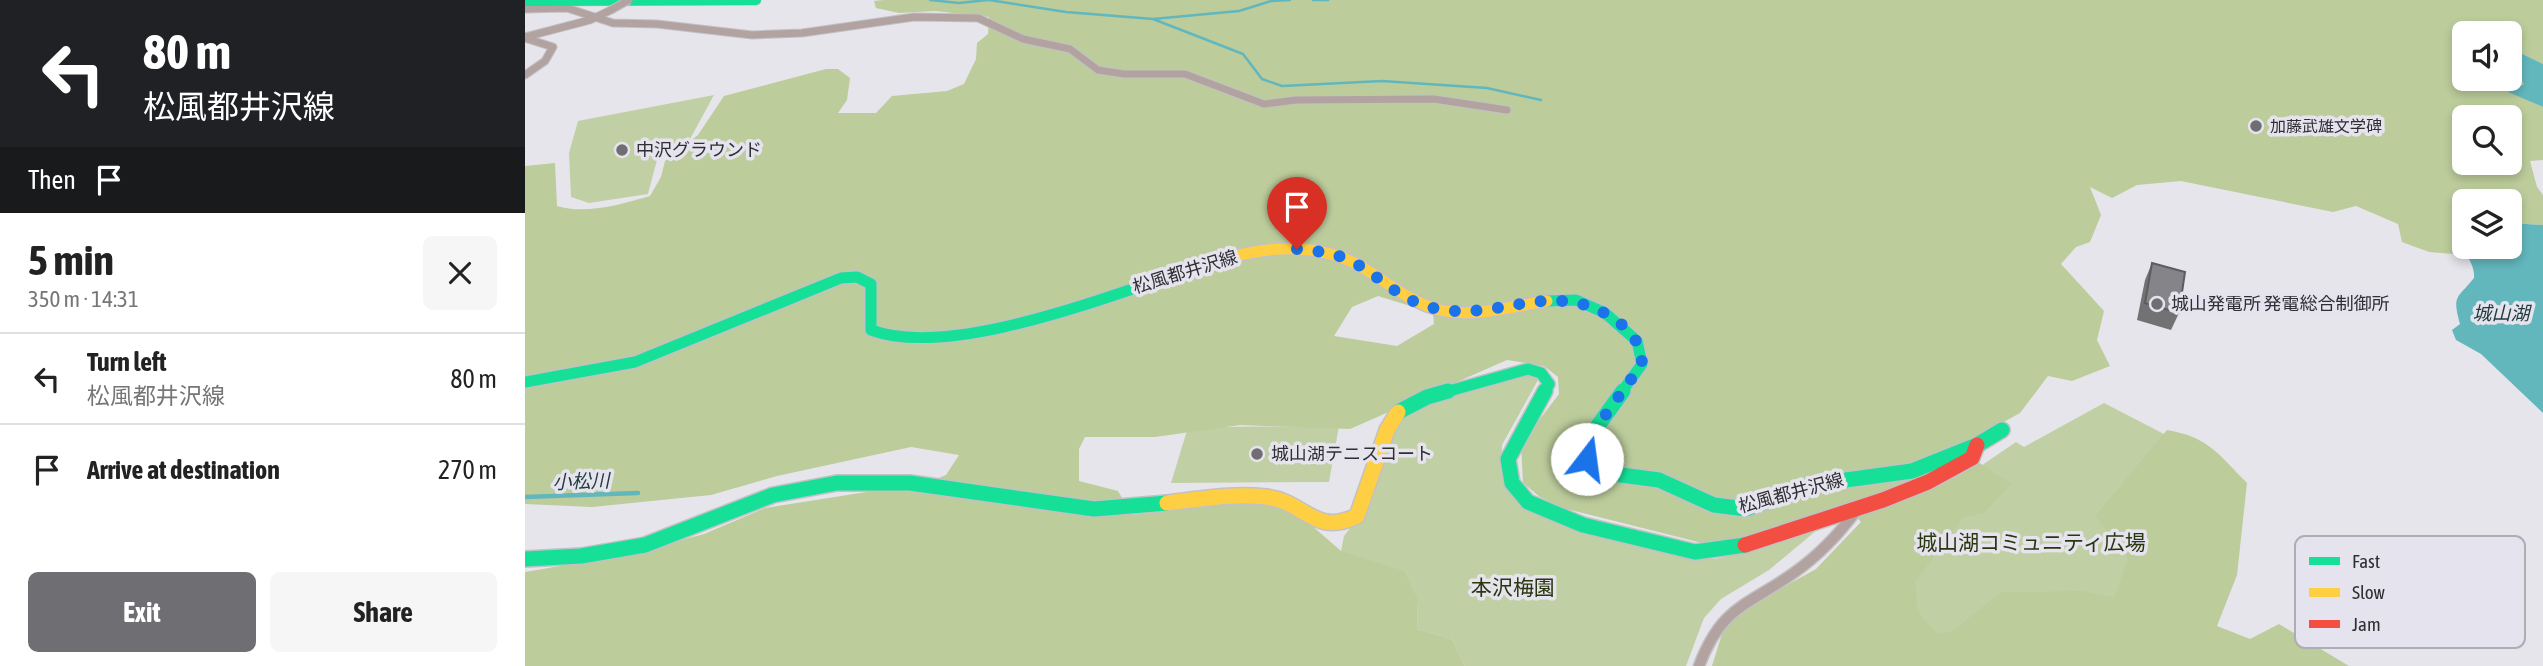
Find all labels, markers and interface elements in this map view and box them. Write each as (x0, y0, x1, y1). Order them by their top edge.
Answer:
map controls (2452, 21, 2522, 259)
button: sound (2452, 21, 2522, 91)
text: 80 m (143, 23, 231, 79)
icon: left (28, 28, 119, 119)
text: 松風都井沢線 (143, 88, 335, 125)
button: search (2452, 105, 2522, 175)
place label: 加藤武雄文学碑 (2270, 117, 2382, 135)
marker: 加藤武雄文学碑 (2248, 118, 2264, 134)
place label: 中沢グラウンド (636, 139, 762, 160)
marker: 中沢グラウンド (614, 142, 630, 158)
icon: arrive (90, 161, 128, 199)
text: Then (28, 165, 76, 195)
pin (1267, 177, 1327, 249)
icon: arrive (1278, 188, 1316, 226)
button: layers (2452, 189, 2522, 259)
text: 5 min (28, 236, 114, 284)
button: close (423, 236, 497, 310)
street label: 松風都井沢線 (1130, 246, 1240, 297)
text: 350 m · 14:31 (28, 286, 139, 312)
place label: 城山発電所 発電総合制御所 (2171, 293, 2389, 314)
marker: 城山発電所 発電総合制御所 (2149, 296, 2165, 312)
water label: 城山湖 (2472, 302, 2532, 324)
text: Turn left (87, 347, 167, 377)
icon: left (28, 360, 66, 398)
text: 80 m (450, 364, 497, 394)
text: 松風都井沢線 (87, 383, 225, 409)
position arrow (1550, 422, 1624, 496)
place label: 城山湖テニスコート (1271, 443, 1433, 464)
marker: 城山湖テニスコート (1249, 446, 1265, 462)
icon: arrive (28, 451, 66, 489)
text: Arrive at destination (87, 455, 280, 485)
text: 270 m (438, 455, 497, 485)
street label: 松風都井沢線 (1736, 468, 1846, 517)
water label: 小松川 (552, 469, 612, 493)
park label: 城山湖コミュニティ広場 (1916, 530, 2146, 554)
legend (2295, 536, 2525, 648)
text: Fast (2352, 550, 2380, 572)
button: Exit (28, 572, 256, 652)
button: Share (270, 572, 497, 652)
park label: 本沢梅園 (1471, 575, 1555, 599)
text: Slow (2352, 581, 2386, 603)
text: Jam (2352, 613, 2381, 635)

